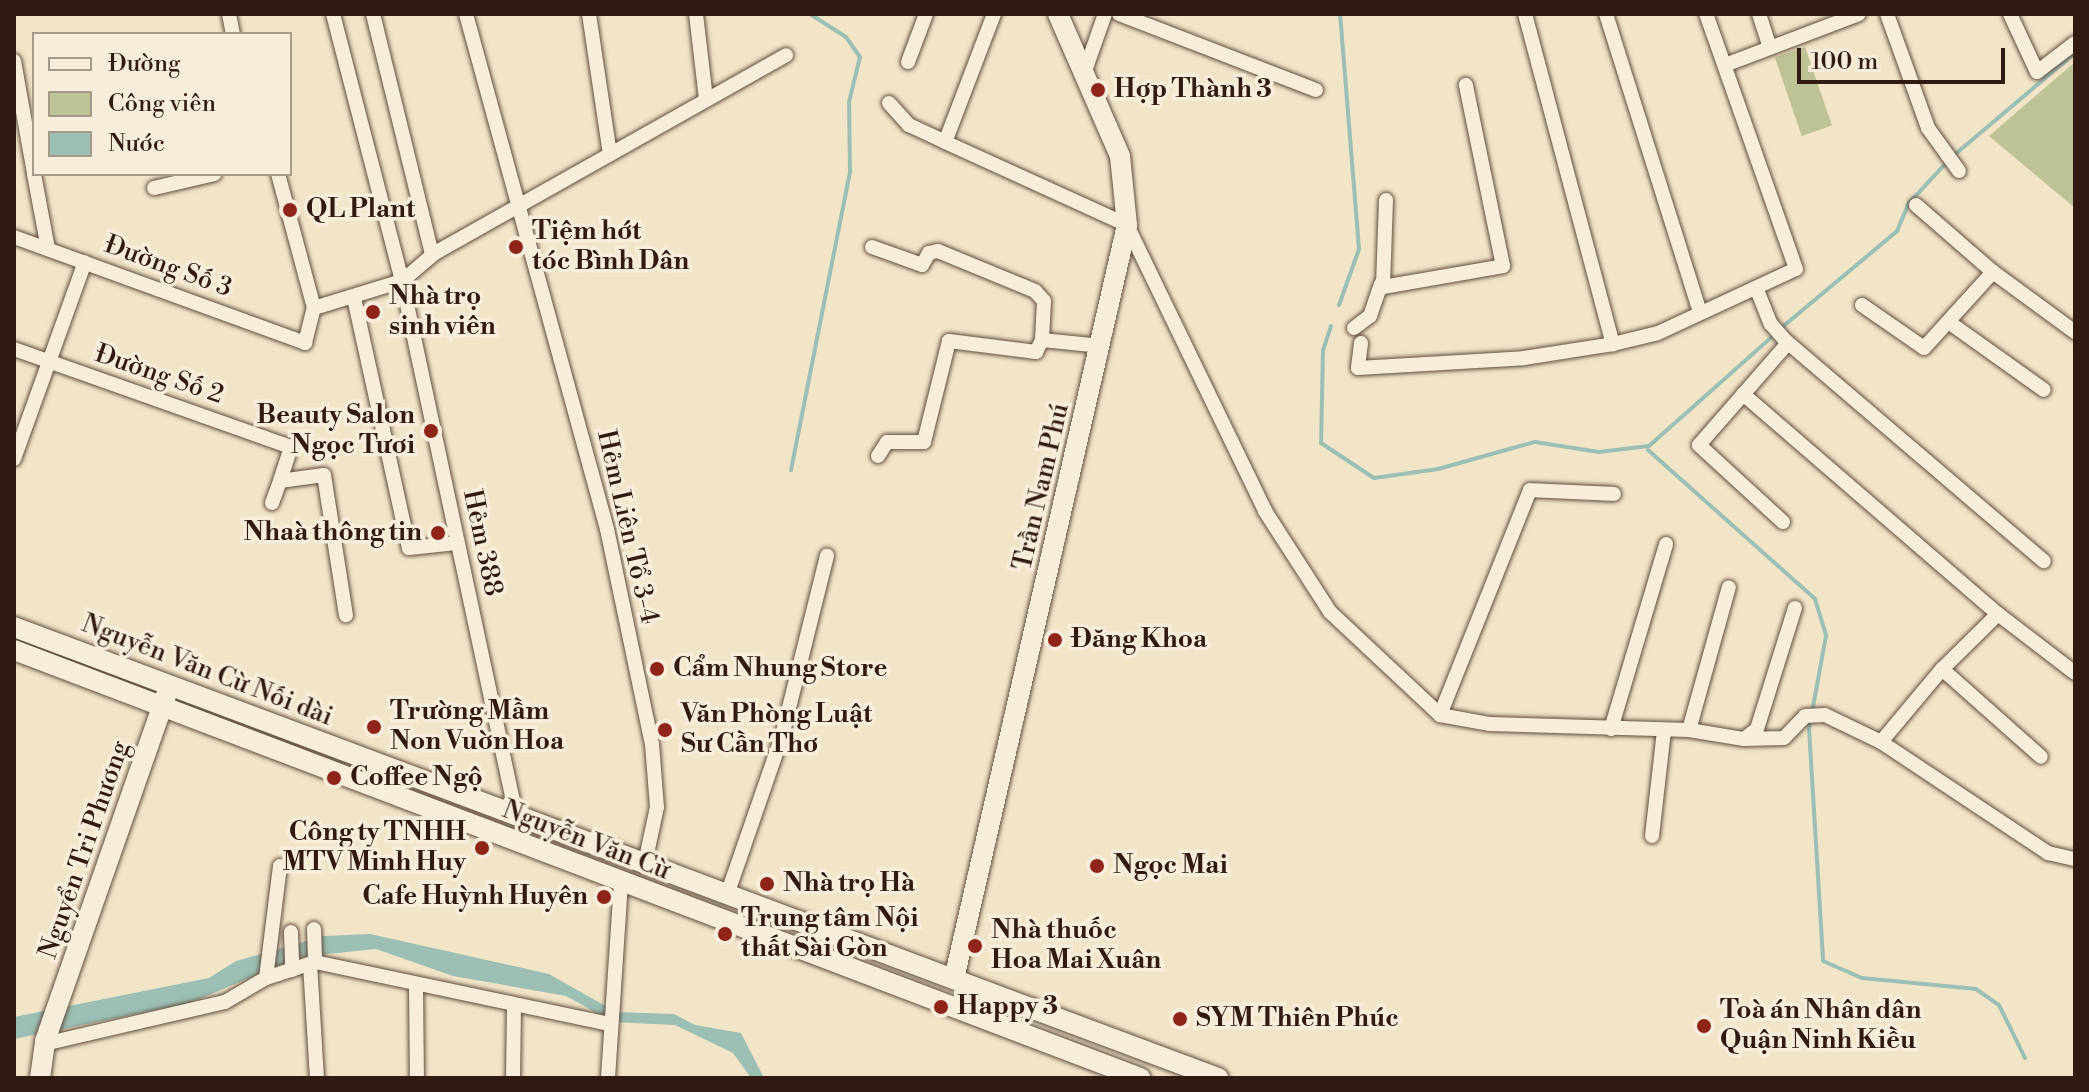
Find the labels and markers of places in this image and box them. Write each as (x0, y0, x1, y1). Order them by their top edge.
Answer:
place label: Hợp Thành 3 (1114, 74, 1272, 106)
marker: Hợp Thành 3 (1089, 81, 1107, 99)
place label: QL Plant (306, 194, 415, 226)
marker: QL Plant (281, 201, 299, 219)
place label: Tiệm hớt tóc Bình Dân (532, 216, 689, 278)
marker: Tiệm hớt tóc Bình Dân (507, 238, 525, 256)
place label: Nhà trọ sinh viên (389, 281, 496, 342)
marker: Nhà trọ sinh viên (364, 303, 382, 321)
place label: Beauty Salon Ngọc Tươi (256, 400, 415, 462)
marker: Beauty Salon Ngọc Tươi (422, 422, 440, 440)
place label: Nhaà thông tin (243, 517, 422, 549)
marker: Nhaà thông tin (429, 524, 447, 542)
place label: Đăng Khoa (1071, 624, 1207, 656)
marker: Đăng Khoa (1046, 631, 1064, 649)
place label: Cẩm Nhung Store (673, 653, 888, 685)
marker: Cẩm Nhung Store (648, 660, 666, 678)
place label: Trường Mầm Non Vuờn Hoa (390, 696, 564, 758)
place label: Văn Phòng Luật Sư Cần Thơ (681, 699, 872, 760)
marker: Trường Mầm Non Vuờn Hoa (365, 718, 383, 736)
marker: Văn Phòng Luật Sư Cần Thơ (656, 721, 674, 739)
place label: Coffee Ngộ (350, 762, 483, 794)
marker: Coffee Ngộ (325, 769, 343, 787)
place label: Công ty TNHH MTV Minh Huy (283, 817, 466, 878)
marker: Công ty TNHH MTV Minh Huy (473, 839, 491, 857)
place label: Ngọc Mai (1113, 850, 1228, 882)
marker: Ngọc Mai (1088, 857, 1106, 875)
place label: Nhà trọ Hà (783, 868, 915, 900)
marker: Nhà trọ Hà (758, 875, 776, 893)
place label: Cafe Huỳnh Huyên (362, 881, 588, 913)
marker: Cafe Huỳnh Huyên (595, 888, 613, 906)
place label: Trung tâm Nội thất Sài Gòn (741, 903, 919, 964)
place label: Nhà thuốc Hoa Mai Xuân (991, 915, 1161, 976)
marker: Trung tâm Nội thất Sài Gòn (716, 925, 734, 943)
marker: Nhà thuốc Hoa Mai Xuân (966, 937, 984, 955)
place label: Happy 3 (957, 991, 1058, 1023)
place label: Toà án Nhân dân Quận Ninh Kiều (1720, 995, 1921, 1056)
marker: Happy 3 (932, 998, 950, 1016)
place label: SYM Thiên Phúc (1196, 1003, 1399, 1035)
marker: SYM Thiên Phúc (1171, 1010, 1189, 1028)
marker: Toà án Nhân dân Quận Ninh Kiều (1695, 1017, 1713, 1035)

